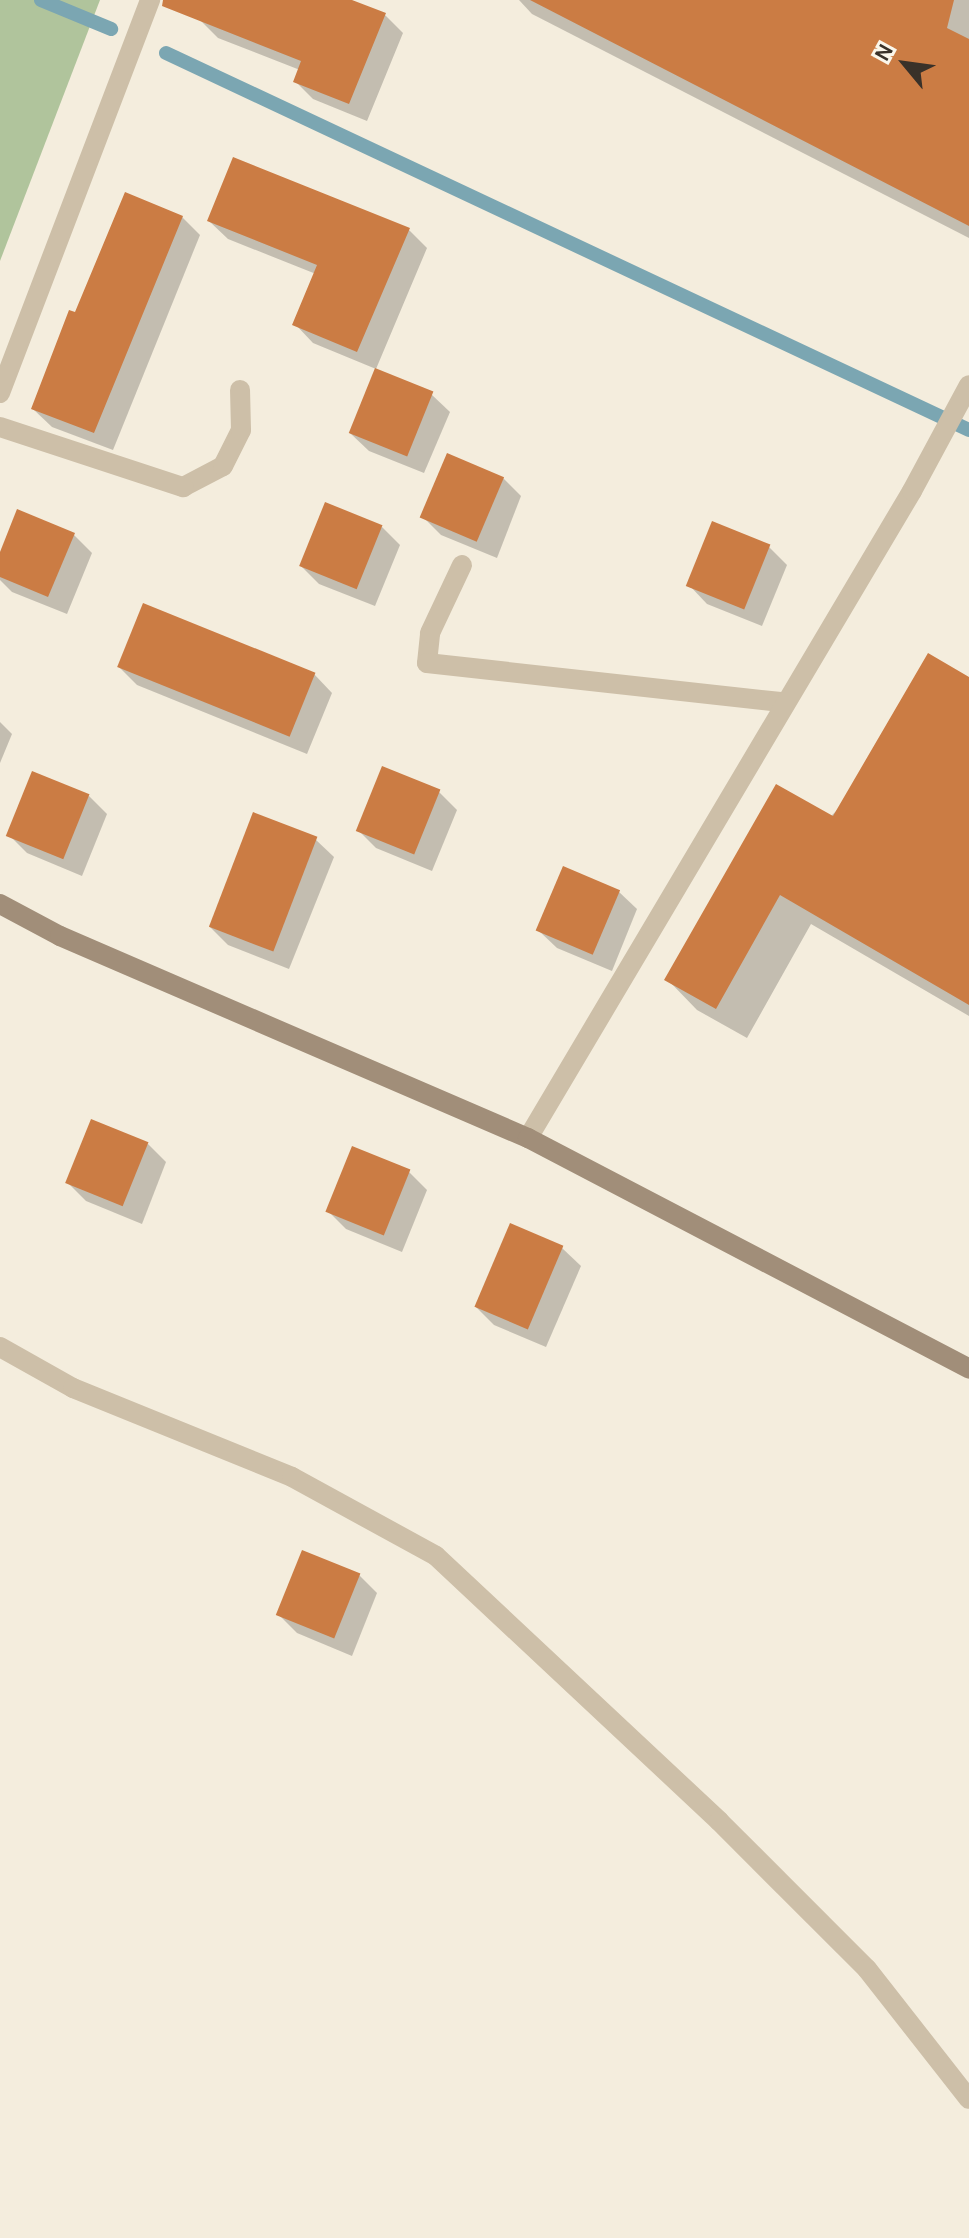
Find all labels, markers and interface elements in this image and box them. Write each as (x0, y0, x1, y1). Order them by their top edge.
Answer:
north arrow (865, 24, 945, 104)
text: N (869, 39, 899, 66)

